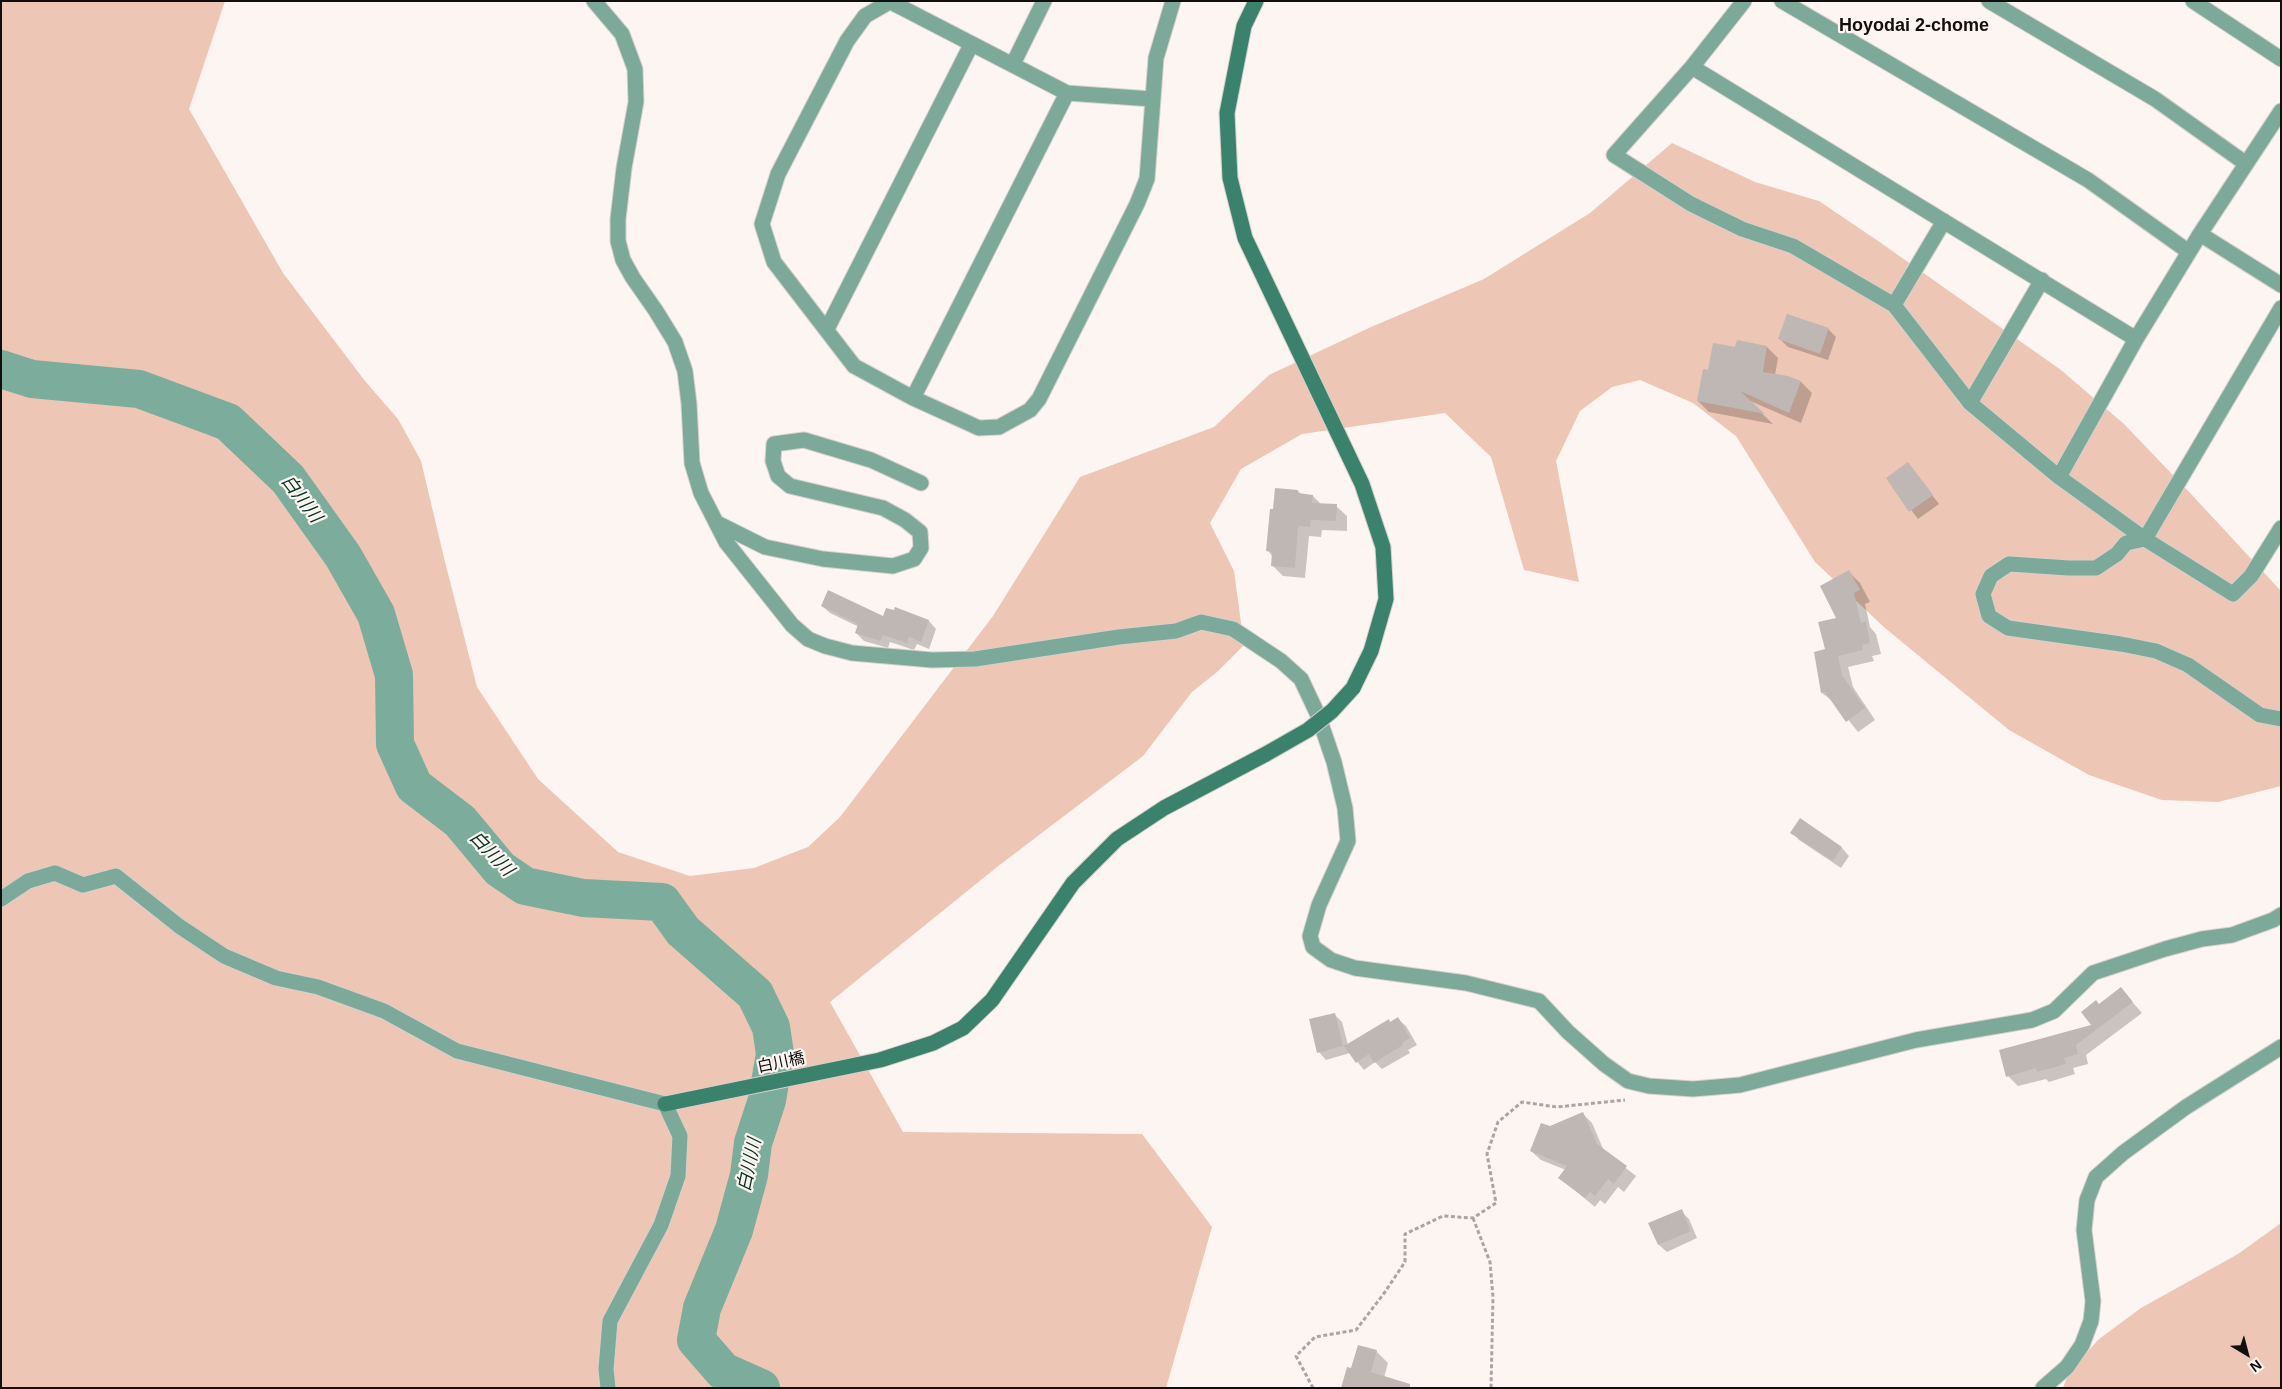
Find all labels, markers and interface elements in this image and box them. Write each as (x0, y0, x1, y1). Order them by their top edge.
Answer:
district label: Hoyodai 2-chome (1839, 15, 1989, 37)
water label: 白川川 (276, 471, 326, 527)
water label: 白川川 (464, 827, 518, 881)
street label: 白川橋 (756, 1049, 806, 1077)
water label: 白川川 (734, 1136, 766, 1194)
north arrow (2222, 1329, 2272, 1379)
text: N (2247, 1357, 2265, 1375)

